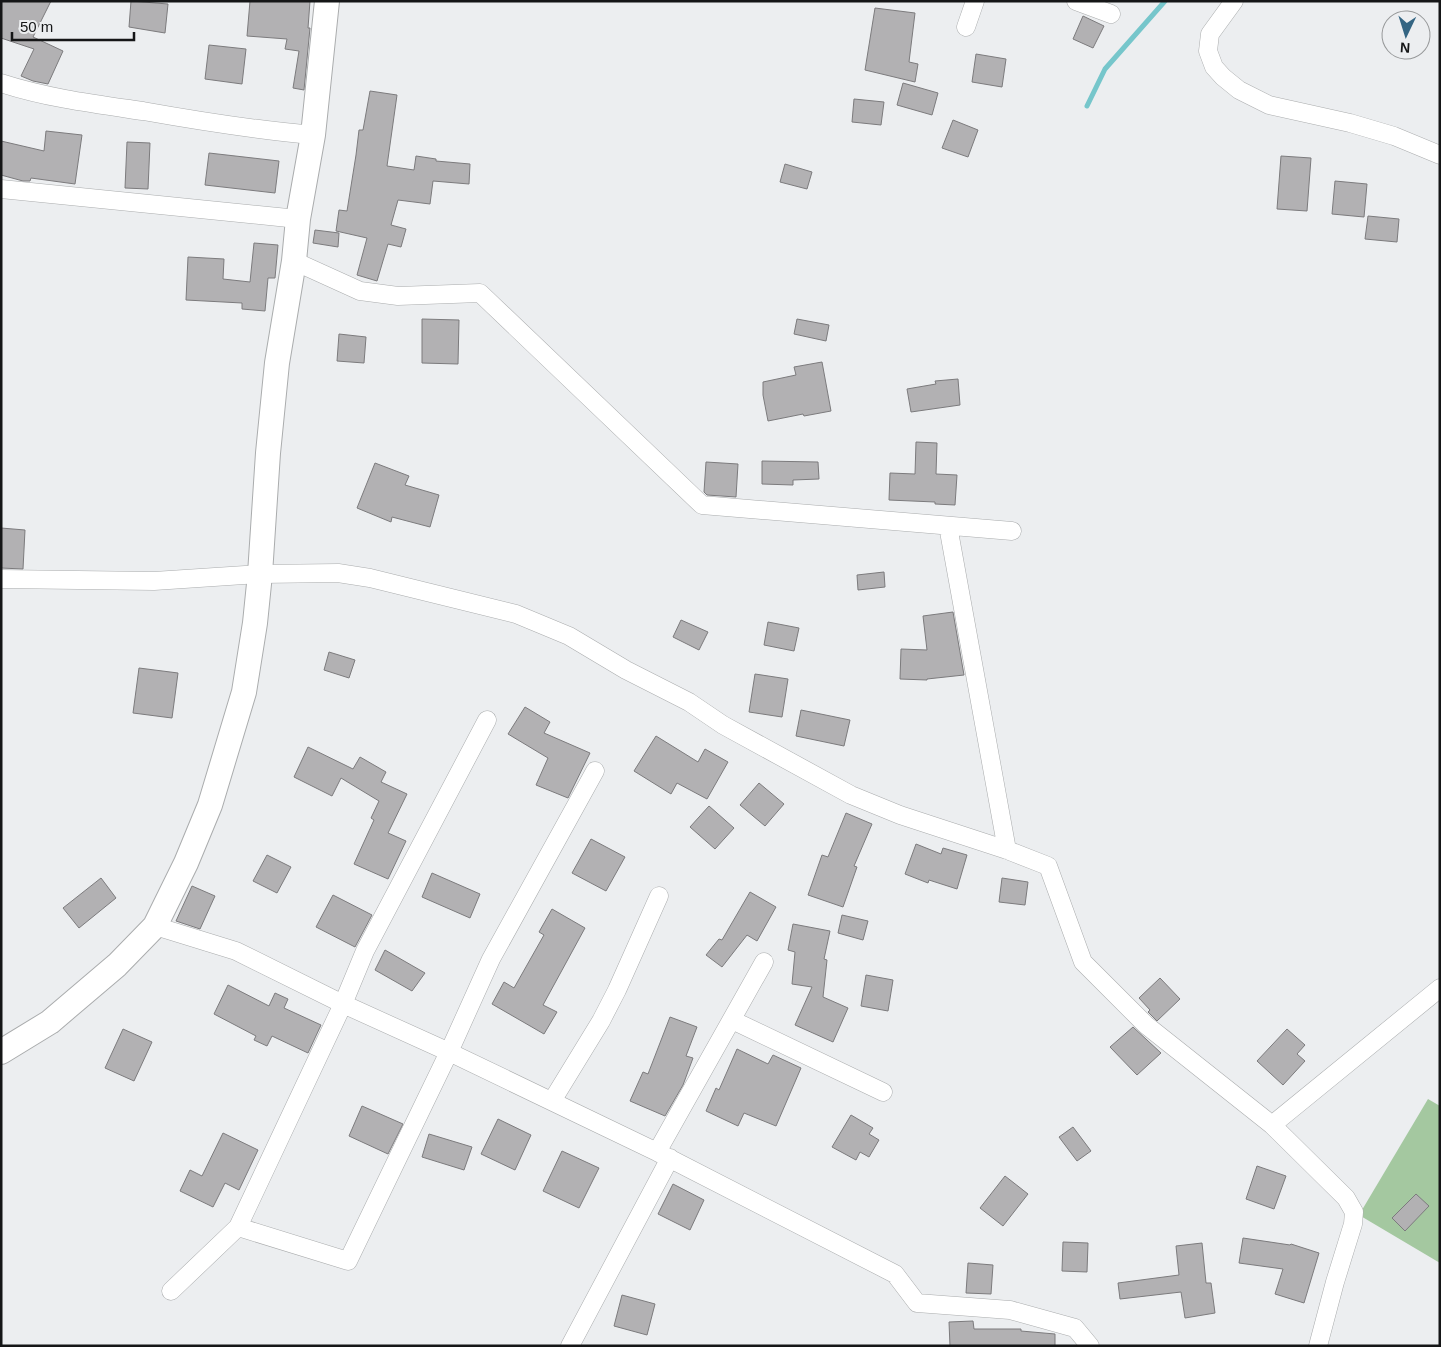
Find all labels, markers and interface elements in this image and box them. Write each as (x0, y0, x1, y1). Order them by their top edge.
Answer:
scale bar (12, 10, 135, 42)
north arrow (1381, 10, 1431, 60)
text: 50 m (20, 18, 53, 35)
text: N (1399, 40, 1411, 56)

